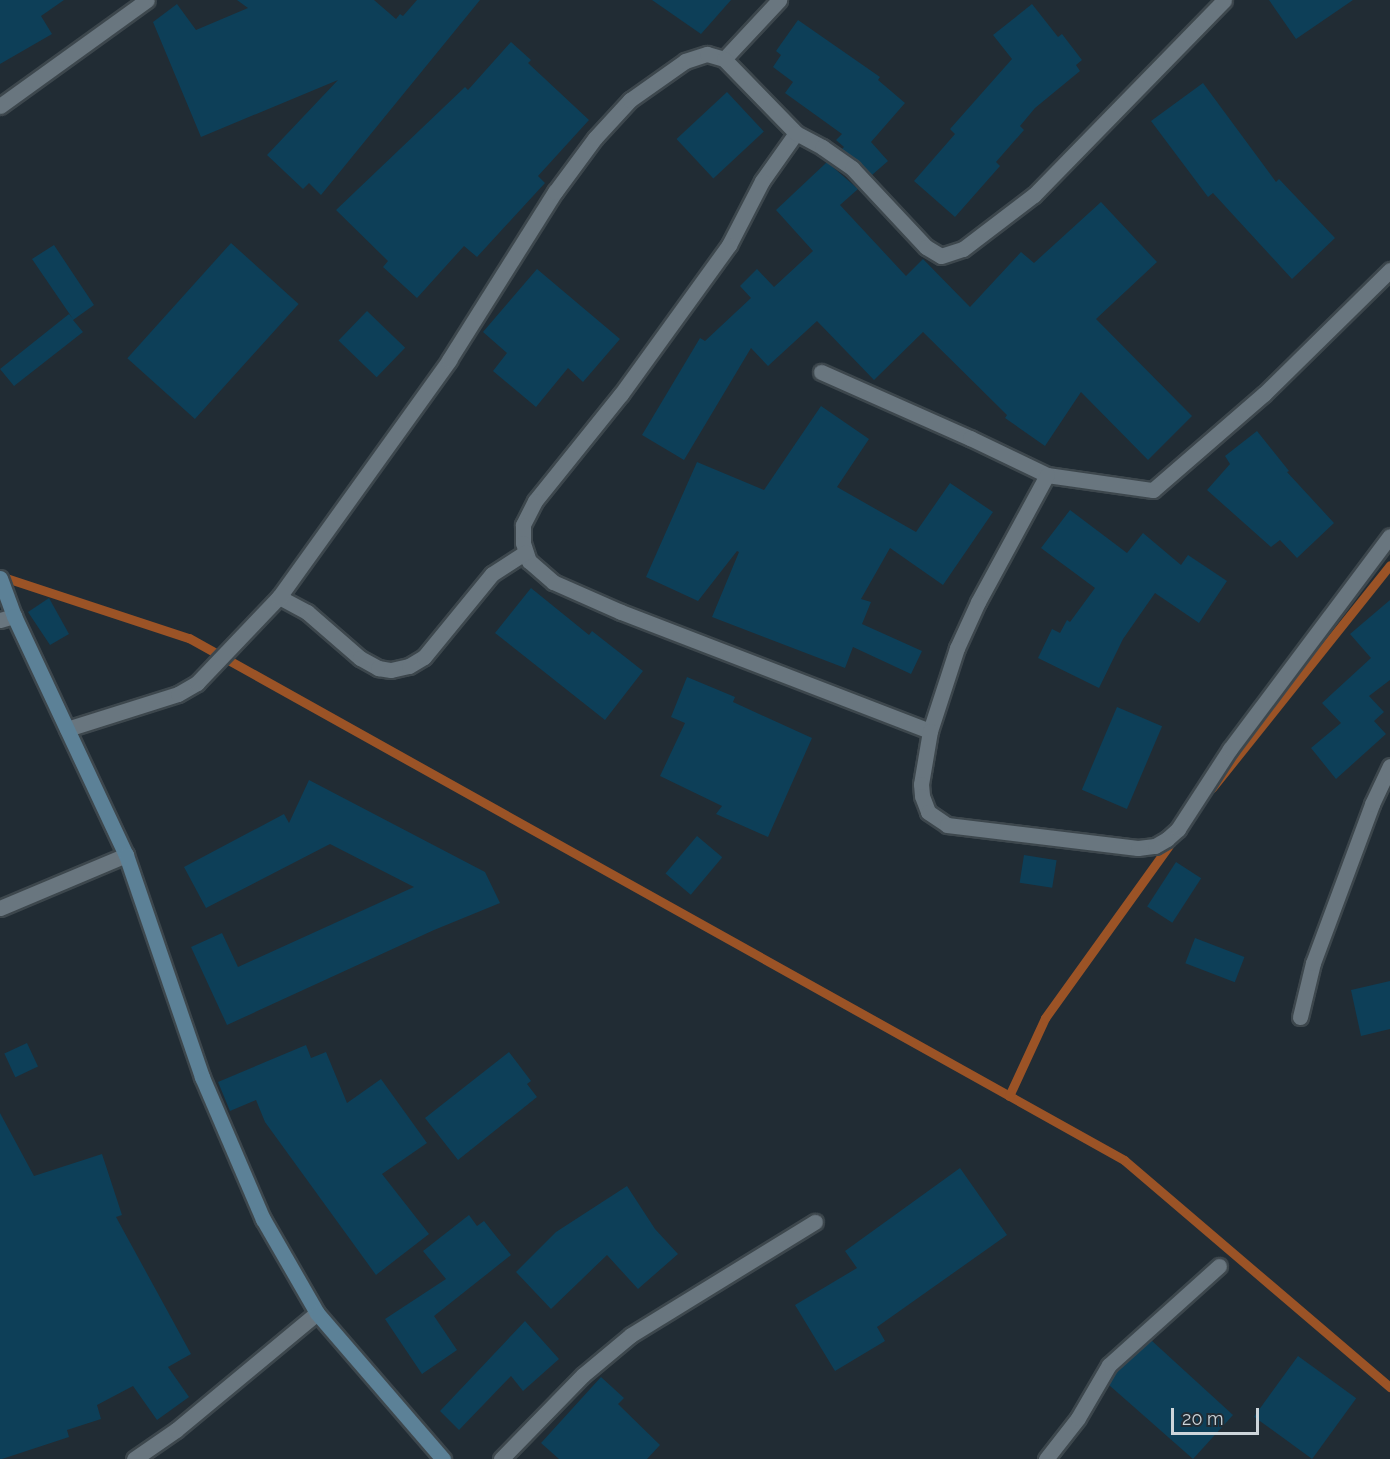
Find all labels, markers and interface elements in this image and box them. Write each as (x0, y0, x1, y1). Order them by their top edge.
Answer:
scale bar (1174, 1396, 1262, 1434)
text: 20 m (1182, 1408, 1224, 1429)

